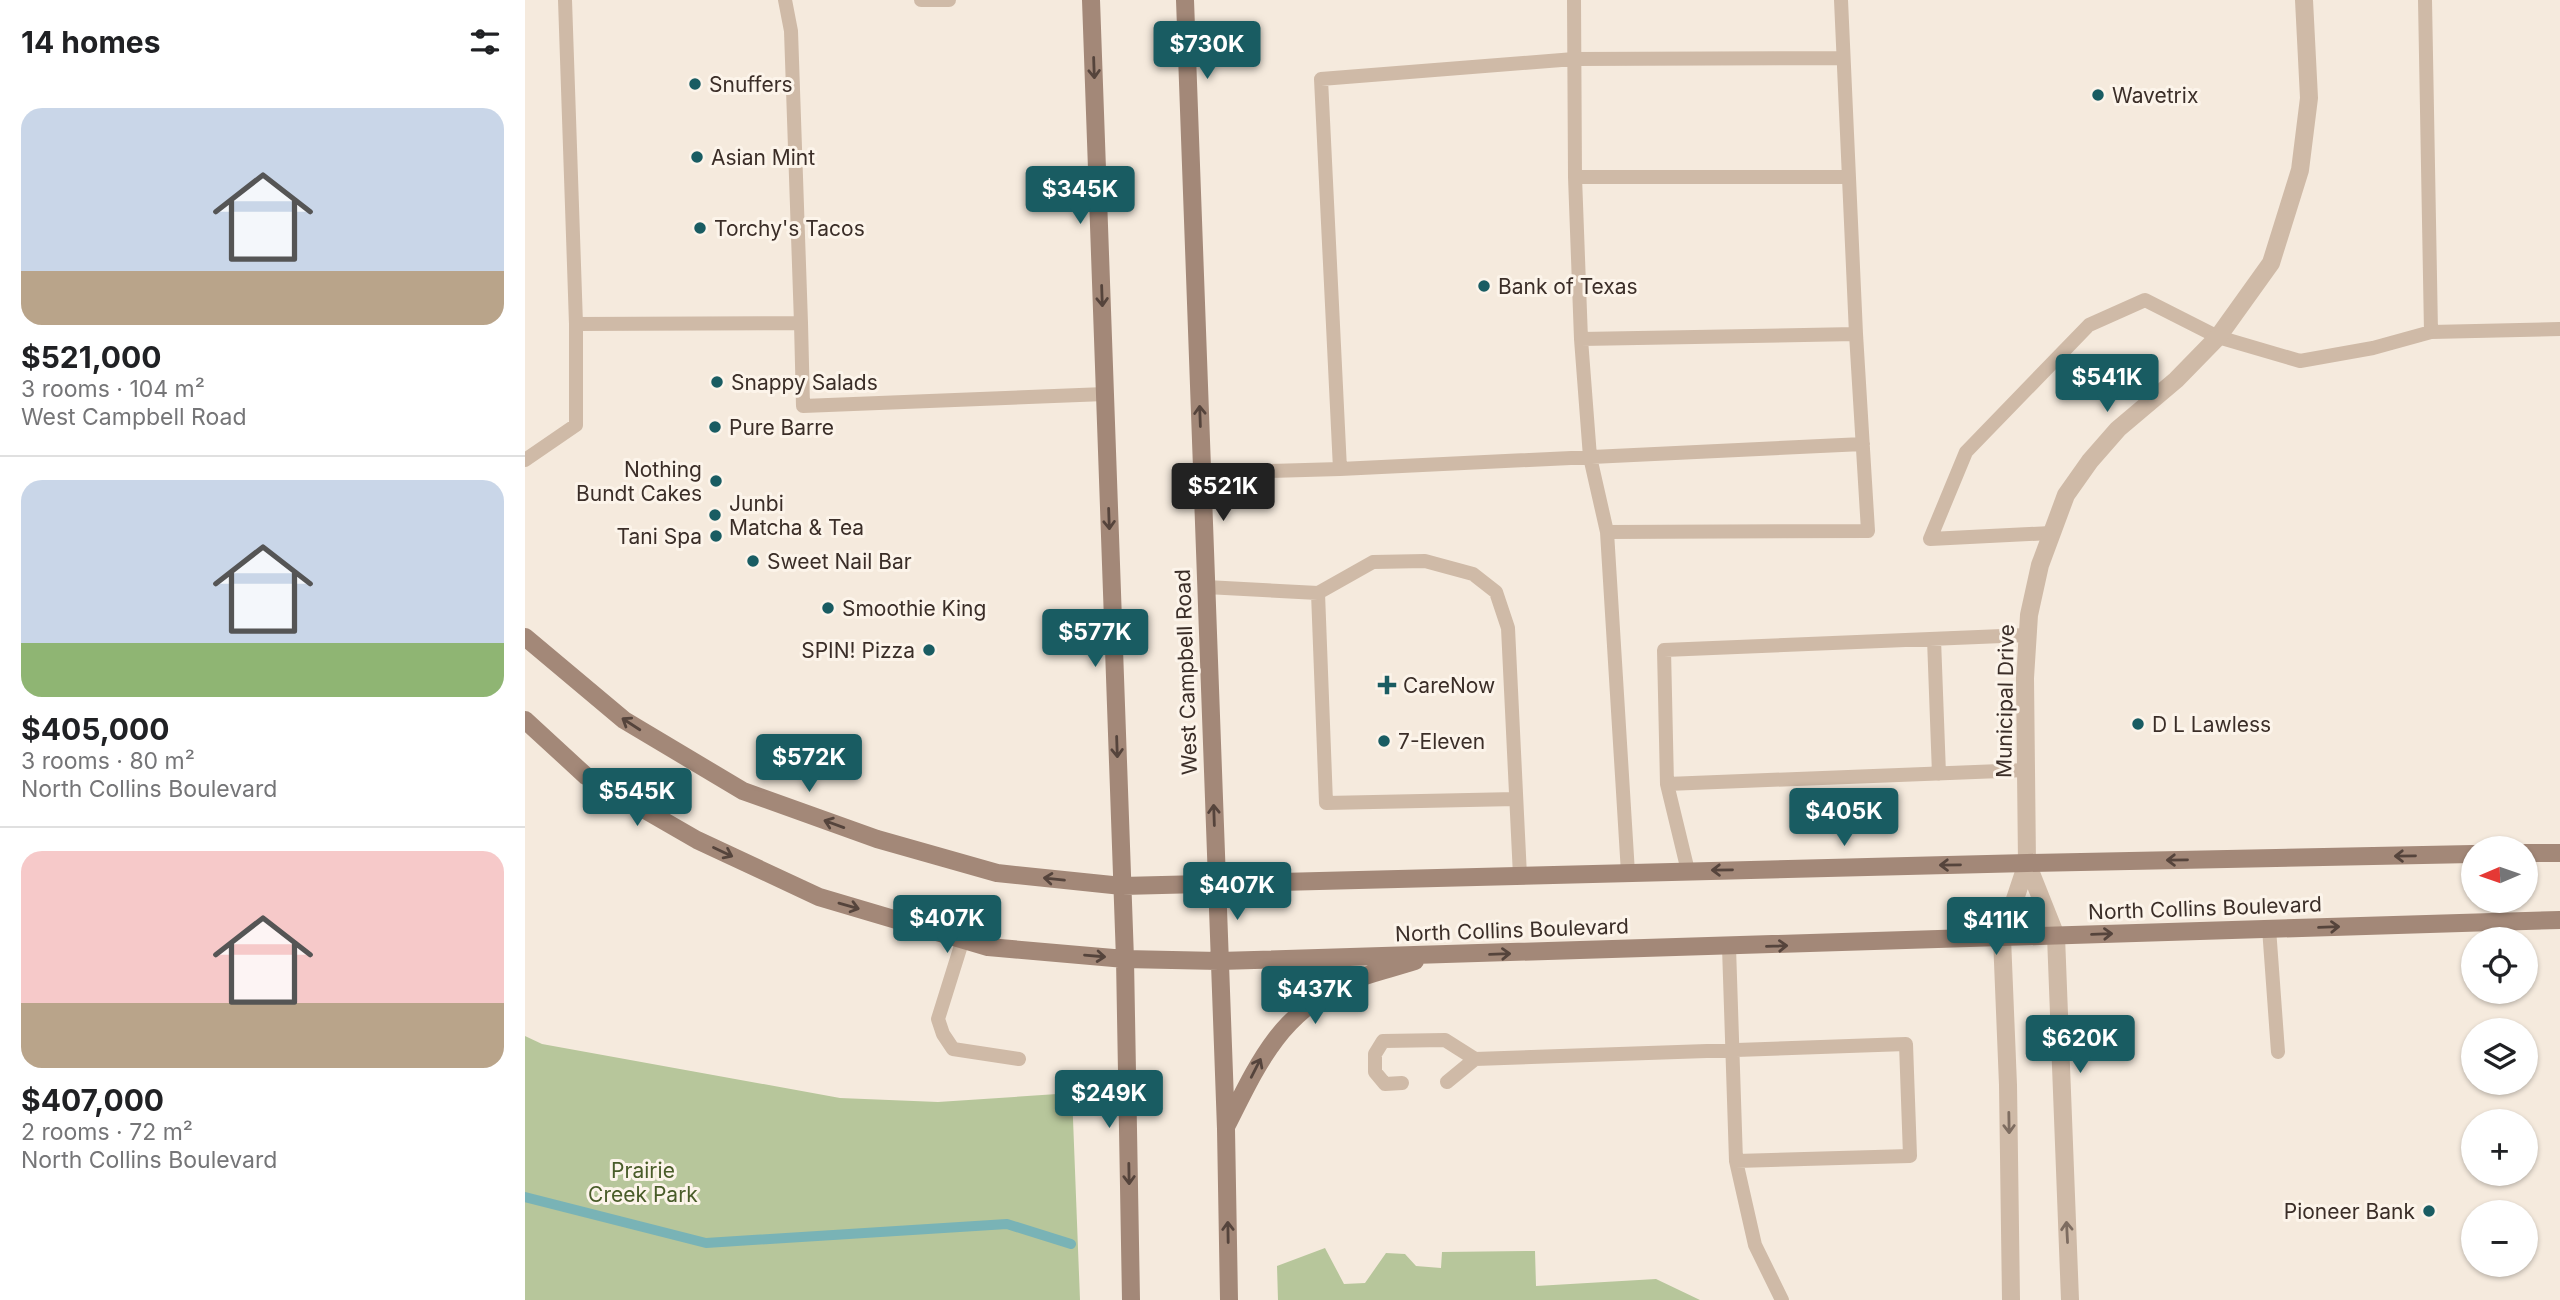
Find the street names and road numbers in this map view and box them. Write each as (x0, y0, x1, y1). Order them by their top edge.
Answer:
street label: West Campbell Road (1170, 569, 1202, 775)
street label: Municipal Drive (1991, 624, 2019, 778)
street label: North Collins Boulevard (2088, 891, 2322, 925)
street label: North Collins Boulevard (1395, 913, 1629, 947)

